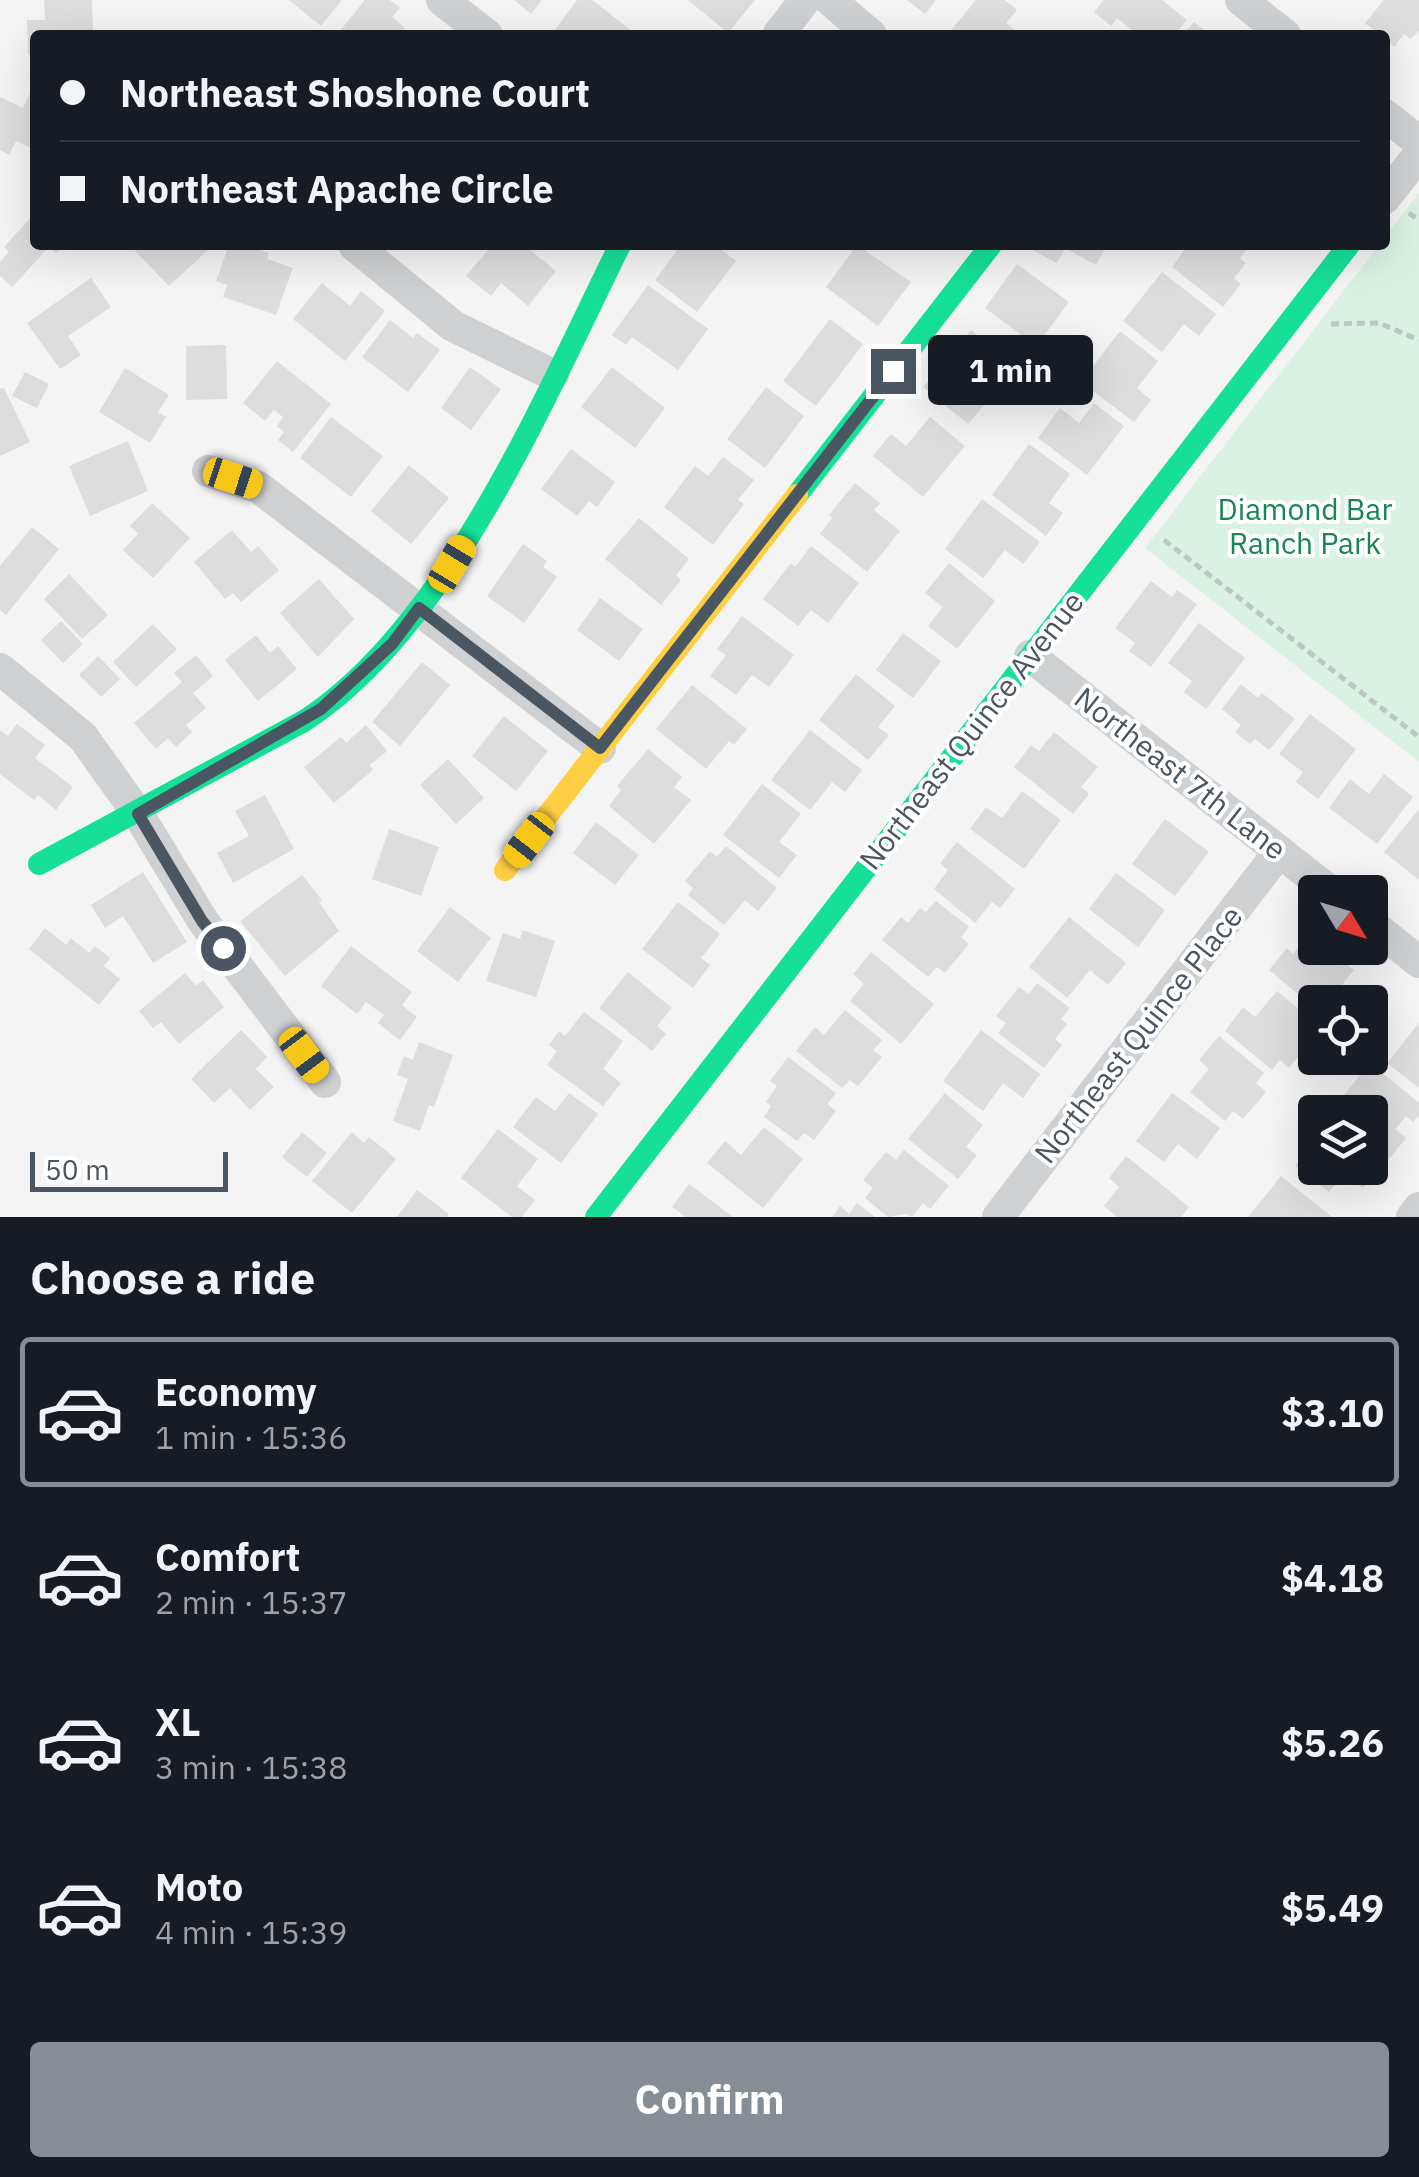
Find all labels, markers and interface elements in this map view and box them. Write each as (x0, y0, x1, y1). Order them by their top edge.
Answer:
text: Northeast Shoshone Court (120, 68, 590, 117)
text: Northeast Apache Circle (120, 164, 554, 213)
callout: 1 min (928, 336, 1093, 406)
route end (871, 349, 916, 394)
text: 1 min (969, 349, 1052, 391)
car (200, 454, 266, 502)
park label: Diamond Bar Ranch Park (1218, 489, 1392, 562)
car (424, 531, 480, 597)
street label: Northeast Quince Avenue (850, 583, 1092, 877)
street label: Northeast 7th Lane (1067, 678, 1295, 868)
car (499, 807, 559, 873)
north arrow (1298, 875, 1388, 965)
map controls (1298, 875, 1388, 1185)
street label: Northeast Quince Place (1025, 897, 1251, 1171)
route start (201, 926, 246, 971)
button: locate (1298, 985, 1388, 1075)
car (274, 1022, 334, 1088)
button: layers (1298, 1095, 1388, 1185)
scale bar (30, 1147, 228, 1192)
text: 50 m (45, 1151, 110, 1188)
text: Choose a ride (30, 1248, 315, 1306)
icon: car (35, 1367, 125, 1457)
text: Economy (155, 1367, 317, 1416)
text: $3.10 (1281, 1388, 1384, 1437)
text: 1 min · 15:36 (155, 1416, 348, 1458)
icon: car (35, 1532, 125, 1622)
text: Comfort (155, 1532, 300, 1581)
text: $4.18 (1281, 1553, 1384, 1602)
text: 2 min · 15:37 (155, 1581, 348, 1623)
icon: car (35, 1697, 125, 1787)
text: XL (155, 1697, 201, 1746)
text: $5.26 (1281, 1718, 1384, 1767)
text: 3 min · 15:38 (155, 1746, 348, 1788)
icon: car (35, 1862, 125, 1952)
text: Moto (155, 1862, 243, 1911)
text: $5.49 (1281, 1883, 1384, 1932)
text: 4 min · 15:39 (155, 1911, 348, 1953)
button: Confirm (30, 2042, 1389, 2157)

